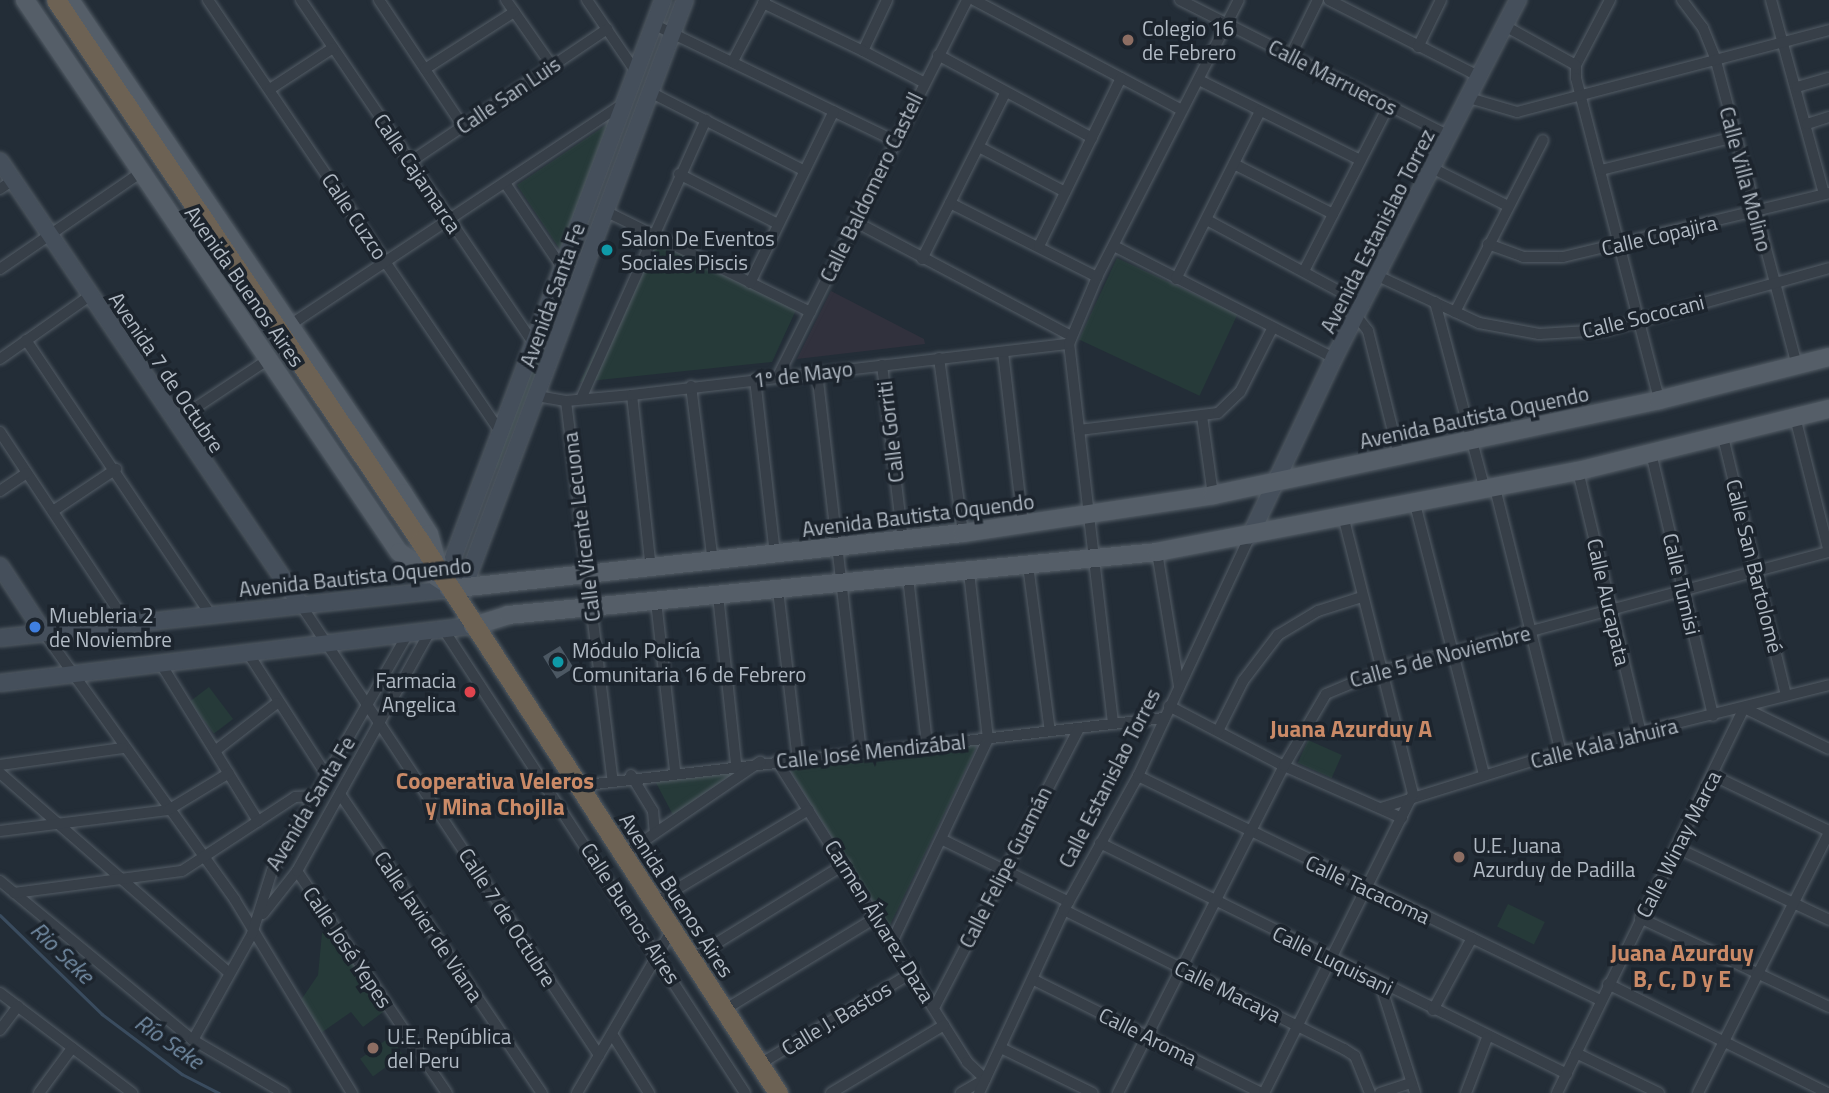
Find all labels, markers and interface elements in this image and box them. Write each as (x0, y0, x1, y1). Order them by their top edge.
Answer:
place label: Colegio 16 de Febrero (1142, 15, 1236, 65)
marker: Colegio 16 de Febrero (1120, 32, 1136, 48)
street label: Calle Marruecos (1264, 34, 1402, 120)
street label: Calle San Luis (451, 51, 565, 139)
street label: Calle Baldomero Castell (814, 88, 928, 286)
street label: Calle Villa Molino (1715, 104, 1777, 254)
street label: Calle Cajamarca (369, 108, 467, 238)
street label: Avenida Estanislao Torrez (1315, 125, 1439, 337)
street label: Calle Cuzco (317, 168, 393, 264)
street label: Avenida Buenos Aires (180, 201, 310, 371)
street label: Calle Copajira (1599, 209, 1719, 261)
street label: Avenida Santa Fe (514, 219, 590, 371)
place label: Salon De Eventos Sociales Piscis (621, 225, 775, 275)
marker: Salon De Eventos Sociales Piscis (599, 242, 615, 258)
street label: Avenida 7 de Octubre (104, 287, 230, 457)
street label: Calle Sococani (1579, 289, 1707, 343)
street label: 1º de Mayo (752, 355, 854, 393)
street label: Calle Gorriti (871, 380, 909, 484)
street label: Avenida Bautista Oquendo (1357, 380, 1591, 454)
street label: Calle Vicente Lecuona (557, 431, 605, 623)
street label: Calle San Bartolomé (1721, 477, 1789, 655)
street label: Avenida Bautista Oquendo (800, 488, 1036, 542)
street label: Calle Tumisi (1658, 531, 1706, 637)
street label: Calle Aucapata (1582, 536, 1636, 668)
street label: Avenida Bautista Oquendo (237, 552, 473, 602)
place label: Muebleria 2 de Noviembre (49, 602, 172, 652)
marker: Muebleria 2 de Noviembre (27, 619, 43, 635)
street label: Calle 5 de Noviembre (1347, 620, 1533, 692)
place label: Módulo Policía Comunitaria 16 de Febrero (572, 637, 806, 687)
marker: Módulo Policía Comunitaria 16 de Febrero (550, 654, 566, 670)
place label: Farmacia Angelica (376, 667, 456, 717)
marker: Farmacia Angelica (462, 684, 478, 700)
street label: Calle Estanislao Torres (1053, 684, 1165, 872)
street label: Calle Kala Jahuira (1528, 713, 1680, 773)
district label: Juana Azurduy A (1270, 715, 1432, 743)
street label: Calle José Mendizábal (775, 729, 967, 773)
street label: Avenida Santa Fe (260, 732, 360, 874)
street label: Calle Winay Marca (1630, 766, 1726, 922)
district label: Cooperativa Veleros y Mina Chojlla (396, 767, 594, 821)
street label: Calle Felipe Guamán (953, 782, 1057, 952)
street label: Avenida Buenos Aires (614, 808, 740, 982)
place label: U.E. Juana Azurduy de Padilla (1473, 832, 1635, 882)
street label: Carmen Álvarez Daza (820, 835, 940, 1007)
street label: Calle Buenos Aires (576, 838, 686, 988)
street label: Calle 7 de Octubre (454, 843, 562, 991)
street label: Calle Javier de Viana (369, 846, 489, 1006)
street label: Calle Tacacoma (1302, 849, 1434, 929)
marker: U.E. Juana Azurduy de Padilla (1451, 849, 1467, 865)
street label: Calle José Yepes (298, 882, 398, 1012)
water label: Rio Seke (25, 916, 99, 990)
street label: Calle Luquisani (1269, 920, 1397, 1000)
district label: Juana Azurduy B, C, D y E (1610, 939, 1754, 993)
street label: Calle Macaya (1171, 954, 1285, 1028)
street label: Calle J. Bastos (777, 975, 895, 1061)
street label: Calle Aroma (1095, 1002, 1201, 1070)
water label: Río Seke (130, 1009, 208, 1075)
place label: U.E. República del Peru (387, 1023, 511, 1073)
marker: U.E. República del Peru (365, 1040, 381, 1056)

